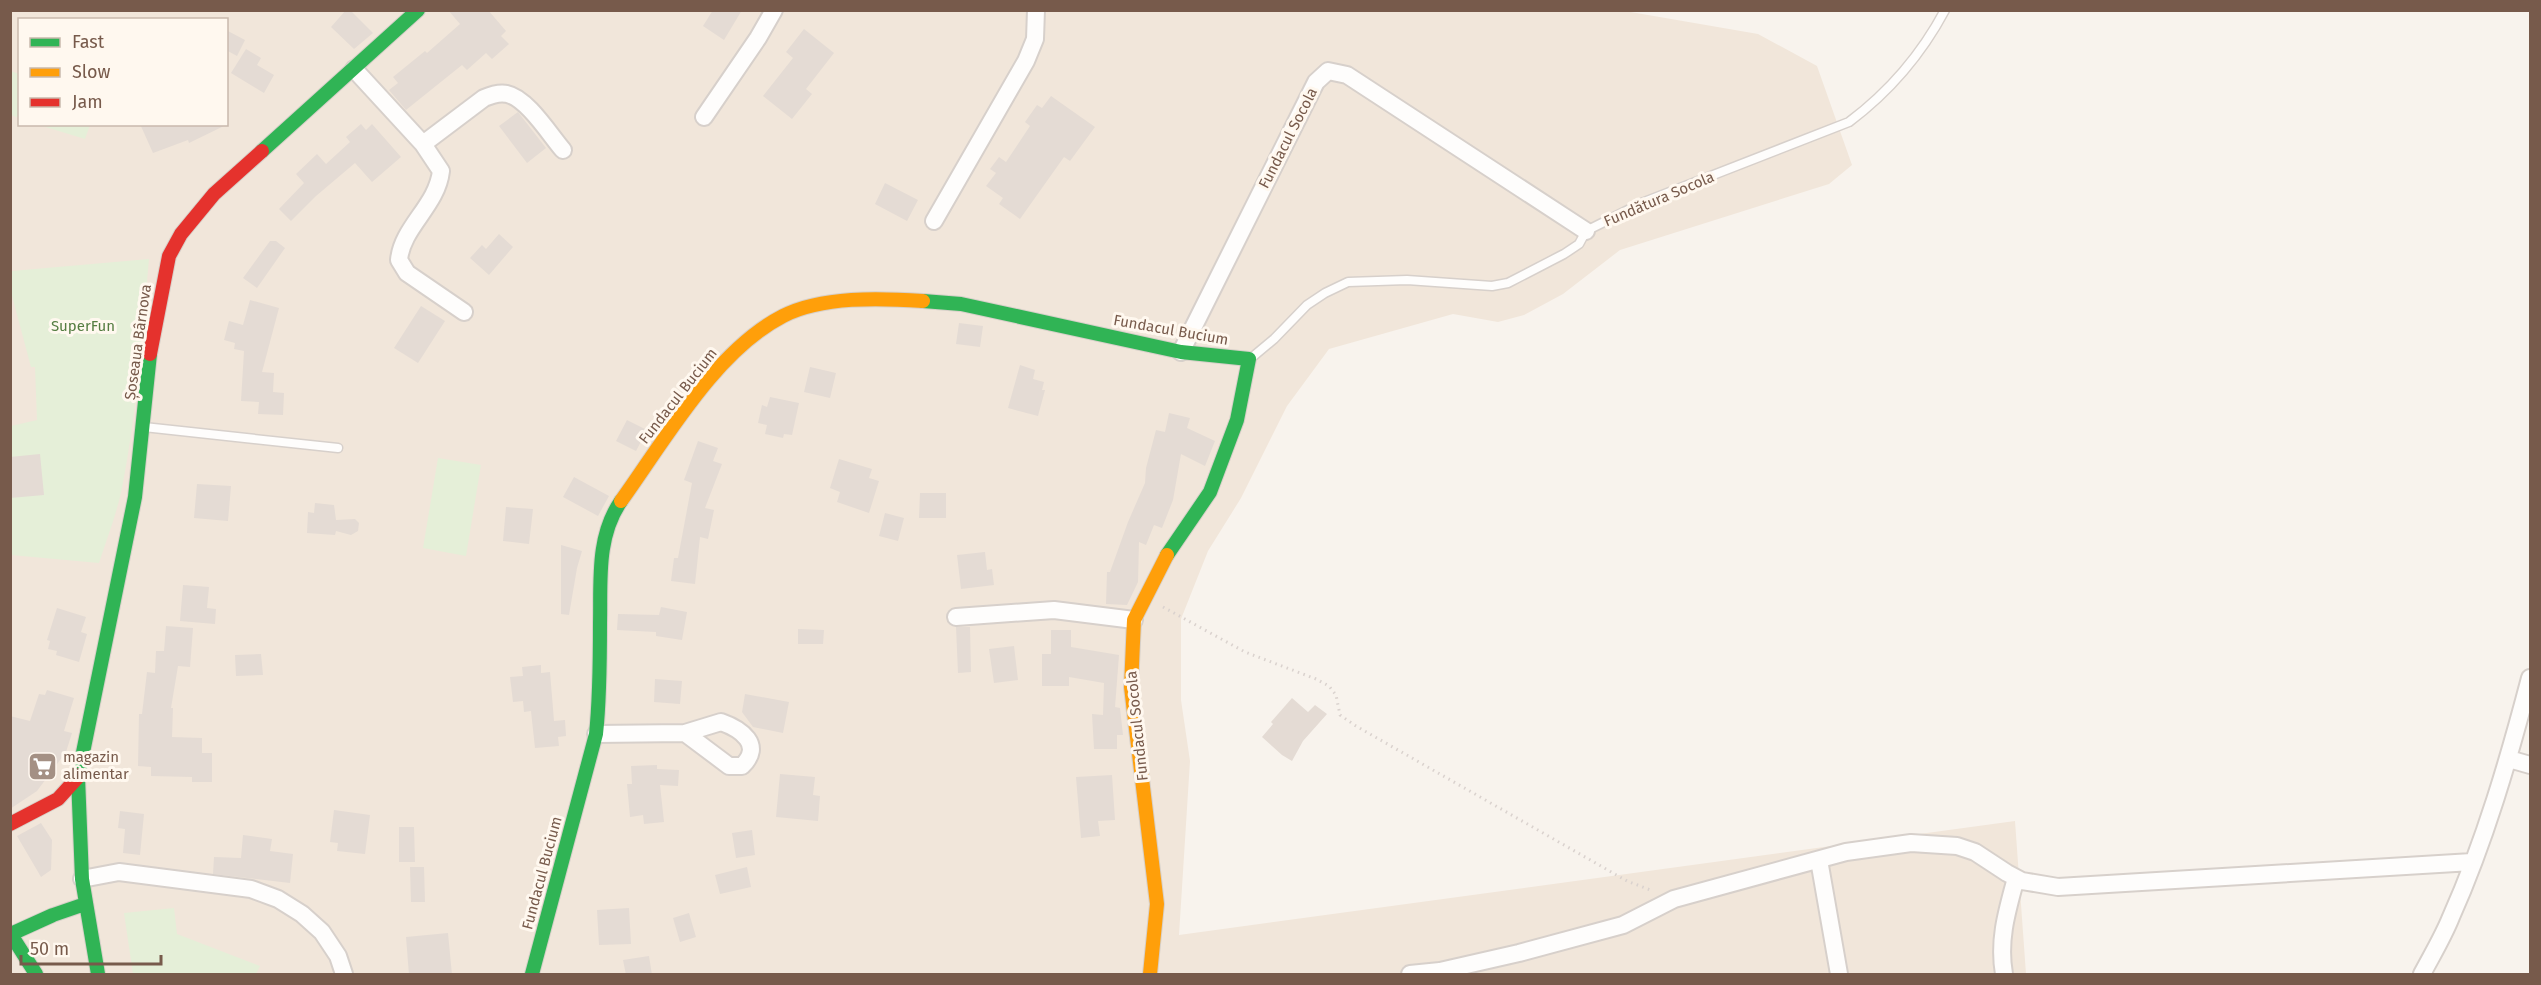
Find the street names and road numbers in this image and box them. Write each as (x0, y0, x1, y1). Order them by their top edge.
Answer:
street label: Fundacul Socola (1255, 85, 1321, 191)
street label: Fundătura Socola (1601, 168, 1717, 230)
street label: Șoseaua Bârnova (121, 283, 156, 401)
street label: Fundacul Bucium (1112, 311, 1230, 349)
street label: Fundacul Bucium (635, 345, 721, 447)
street label: Fundacul Socola (1122, 670, 1152, 782)
street label: Fundacul Bucium (518, 814, 566, 932)

